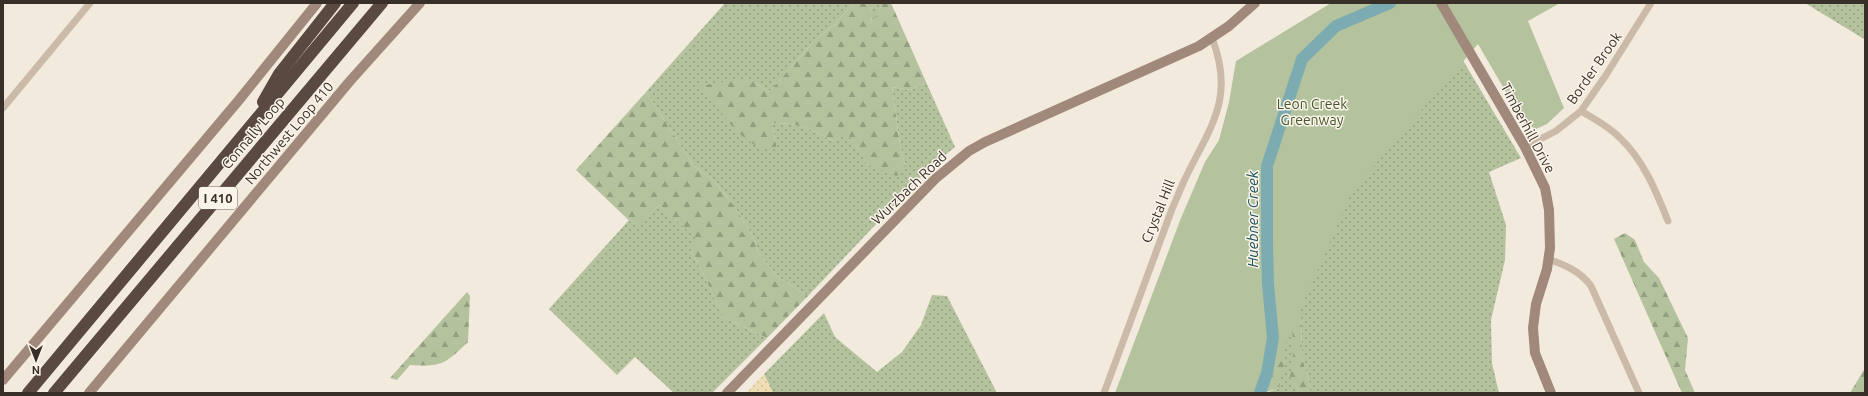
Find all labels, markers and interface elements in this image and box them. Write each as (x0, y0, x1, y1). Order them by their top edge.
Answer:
street label: Border Brook (1563, 29, 1625, 107)
street label: Northwest Loop 410 (241, 78, 337, 188)
street label: Timberhill Drive (1497, 80, 1559, 176)
street label: Connally Loop (218, 94, 288, 172)
park label: Leon Creek Greenway (1277, 96, 1347, 128)
street label: Wurzbach Road (868, 148, 950, 228)
water label: Huebner Creek (1244, 170, 1261, 268)
street label: Crystal Hill (1138, 177, 1178, 245)
road number: I 410 (199, 187, 237, 209)
north arrow (16, 340, 56, 380)
text: N (32, 364, 40, 376)

